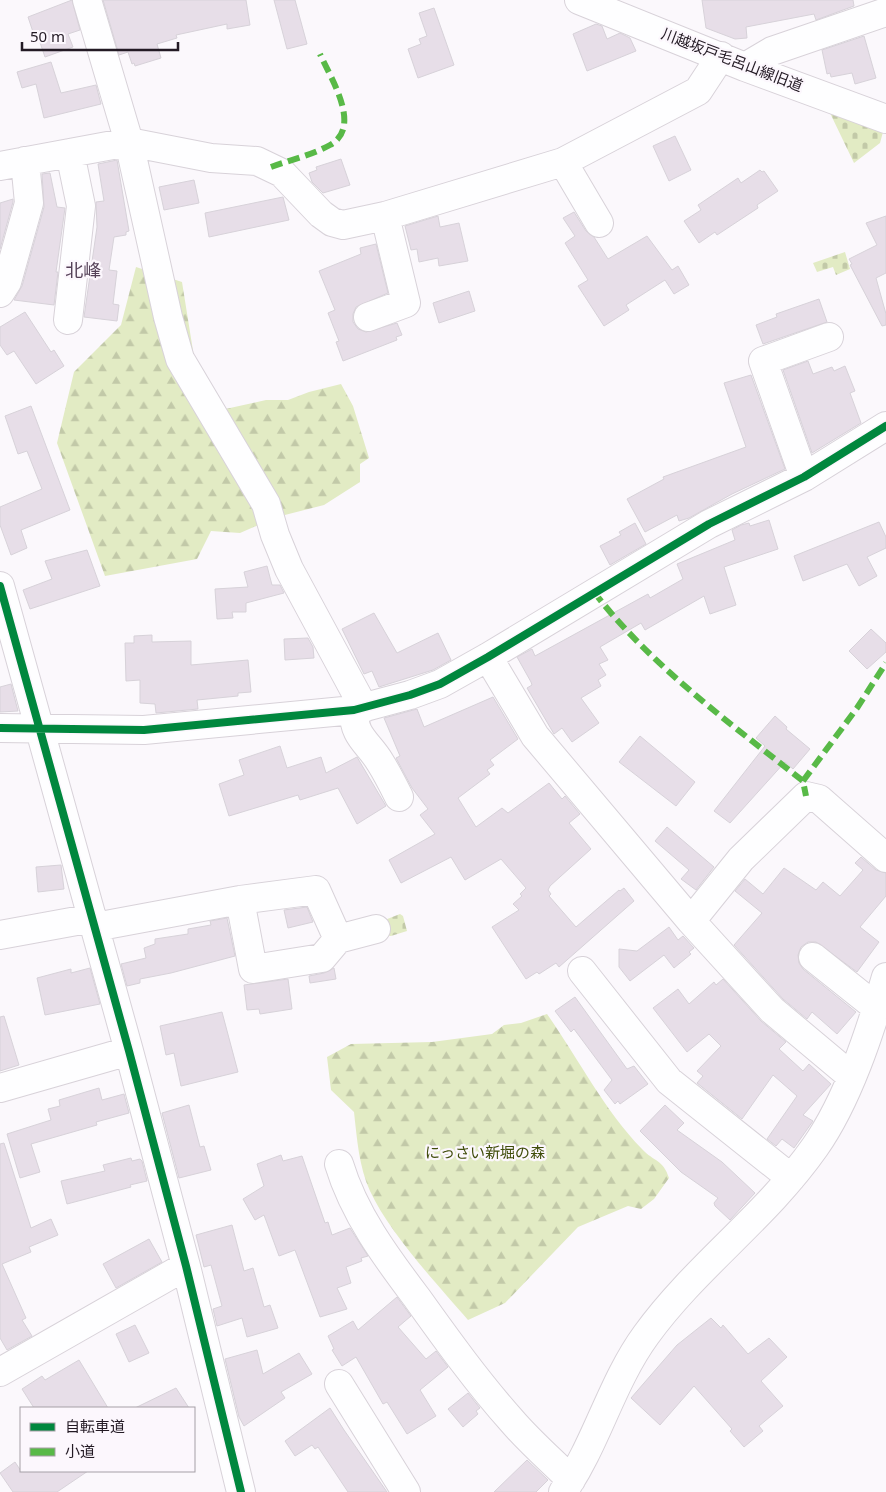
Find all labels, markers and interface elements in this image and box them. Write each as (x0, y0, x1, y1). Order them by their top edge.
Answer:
scale bar (22, 20, 179, 52)
street label: 川越坂戸毛呂山線旧道 (659, 23, 806, 95)
text: 50 m (30, 26, 65, 46)
district label: 北峰 (65, 258, 101, 282)
park label: にっさい新堀の森 (425, 1142, 545, 1162)
legend (20, 1407, 195, 1472)
text: 自転車道 (65, 1416, 125, 1436)
text: 小道 (65, 1441, 95, 1461)

